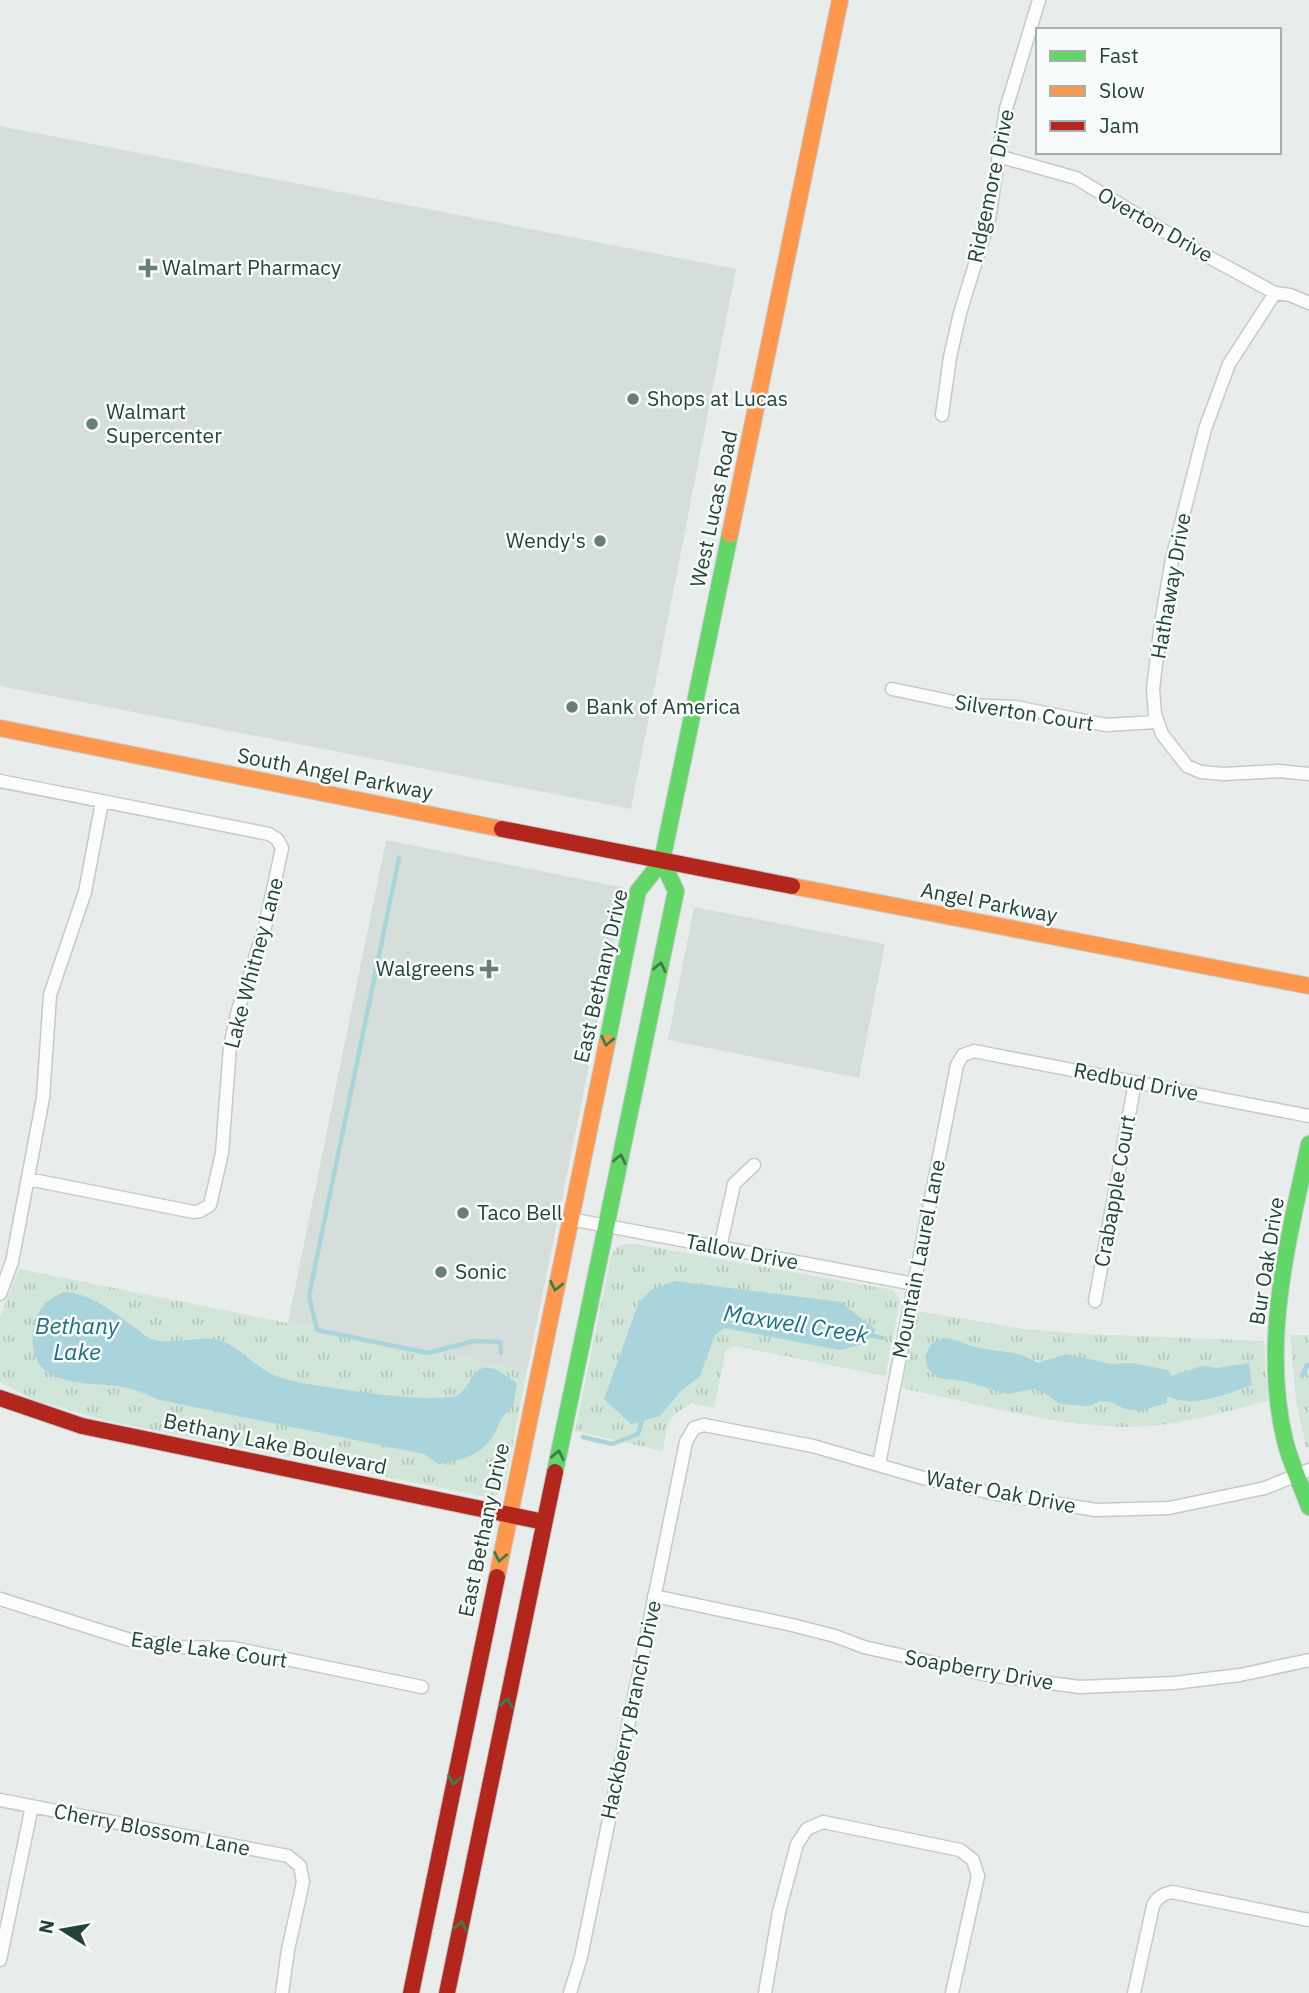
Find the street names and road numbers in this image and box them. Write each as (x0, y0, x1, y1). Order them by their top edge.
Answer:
street label: Ridgemore Drive (960, 106, 1020, 265)
street label: Overton Drive (1093, 180, 1218, 269)
street label: West Lucas Road (683, 428, 743, 590)
street label: Hathaway Drive (1143, 511, 1197, 661)
street label: Silverton Court (953, 687, 1096, 737)
street label: South Angel Parkway (235, 740, 436, 806)
street label: Lake Whitney Lane (217, 874, 289, 1051)
street label: Angel Parkway (918, 875, 1060, 929)
street label: East Bethany Drive (566, 886, 634, 1065)
street label: Redbud Drive (1071, 1055, 1201, 1107)
street label: Crabapple Court (1087, 1113, 1141, 1269)
street label: Mountain Laurel Lane (885, 1157, 951, 1361)
street label: Bur Oak Drive (1242, 1195, 1290, 1327)
street label: Tallow Drive (683, 1226, 801, 1276)
street label: Bethany Lake Boulevard (161, 1406, 389, 1480)
street label: East Bethany Drive (451, 1440, 515, 1620)
street label: Water Oak Drive (924, 1463, 1078, 1519)
street label: Hackberry Branch Drive (593, 1598, 667, 1822)
street label: Eagle Lake Court (129, 1624, 289, 1674)
street label: Soapberry Drive (902, 1642, 1056, 1696)
street label: Cherry Blossom Lane (52, 1796, 253, 1862)

